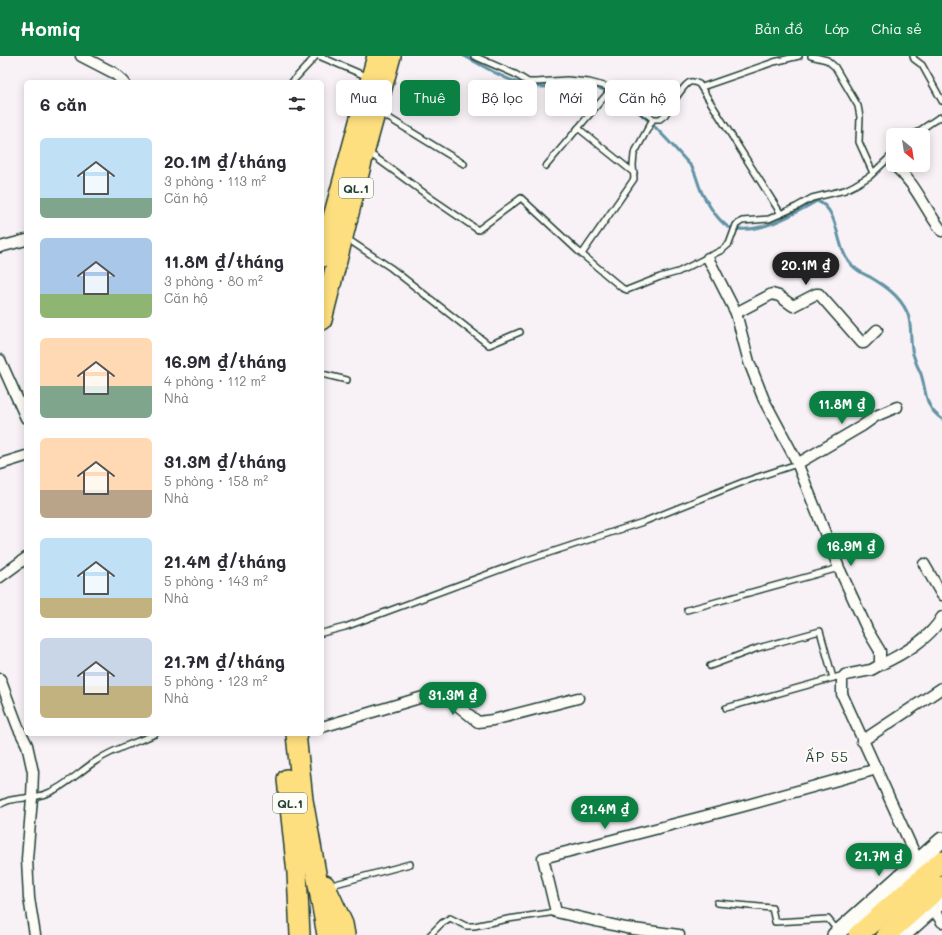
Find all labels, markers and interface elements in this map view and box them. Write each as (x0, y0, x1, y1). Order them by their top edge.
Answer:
text: Homiq (20, 16, 81, 41)
text: Bản đồ (755, 19, 803, 38)
text: Lớp (825, 19, 849, 38)
text: Chia sẻ (871, 19, 922, 38)
chip: Mua (336, 80, 392, 116)
chip: Thuê (400, 80, 460, 116)
chip: Bộ lọc (468, 80, 537, 116)
chip: Mới (545, 80, 597, 116)
chip: Căn hộ (605, 80, 680, 116)
text: 6 căn (40, 93, 87, 115)
icon: filters (286, 93, 308, 115)
north arrow (886, 128, 930, 172)
map controls (886, 128, 930, 172)
text: 20.1M ₫/tháng (164, 150, 286, 172)
icon: home (72, 154, 120, 202)
text: 3 phòng · 113 m² (164, 172, 266, 189)
road number: QL.1 (339, 178, 373, 198)
text: Căn hộ (164, 189, 208, 206)
text: 11.8M ₫/tháng (164, 250, 284, 272)
pin: 20.1M ₫ (769, 252, 843, 286)
icon: home (72, 254, 120, 302)
text: 20.1M ₫ (781, 256, 831, 273)
text: 3 phòng · 80 m² (164, 272, 263, 289)
text: Căn hộ (164, 289, 208, 306)
text: 16.9M ₫/tháng (164, 350, 286, 372)
icon: home (72, 354, 120, 402)
text: 4 phòng · 112 m² (164, 372, 266, 389)
text: Nhà (164, 389, 189, 406)
pin: 11.8M ₫ (805, 391, 879, 425)
text: 11.8M ₫ (818, 395, 866, 412)
text: 31.3M ₫/tháng (164, 450, 286, 472)
icon: home (72, 454, 120, 502)
text: 5 phòng · 158 m² (164, 472, 268, 489)
text: Nhà (164, 489, 189, 506)
pin: 16.9M ₫ (814, 533, 888, 567)
text: 16.9M ₫ (826, 537, 876, 554)
text: 21.4M ₫/tháng (164, 550, 286, 572)
icon: home (72, 554, 120, 602)
text: 5 phòng · 143 m² (164, 572, 268, 589)
text: Nhà (164, 589, 189, 606)
text: 21.7M ₫/tháng (164, 650, 285, 672)
icon: home (72, 654, 120, 702)
text: 5 phòng · 123 m² (164, 672, 268, 689)
pin: 31.3M ₫ (416, 682, 490, 716)
text: 31.3M ₫ (428, 686, 478, 703)
text: Nhà (164, 689, 189, 706)
district label: ẤP 55 (805, 747, 849, 766)
road number: QL.1 (273, 793, 307, 813)
pin: 21.4M ₫ (568, 796, 642, 830)
text: 21.4M ₫ (580, 800, 630, 817)
pin: 21.7M ₫ (842, 843, 916, 877)
text: 21.7M ₫ (855, 847, 903, 864)

